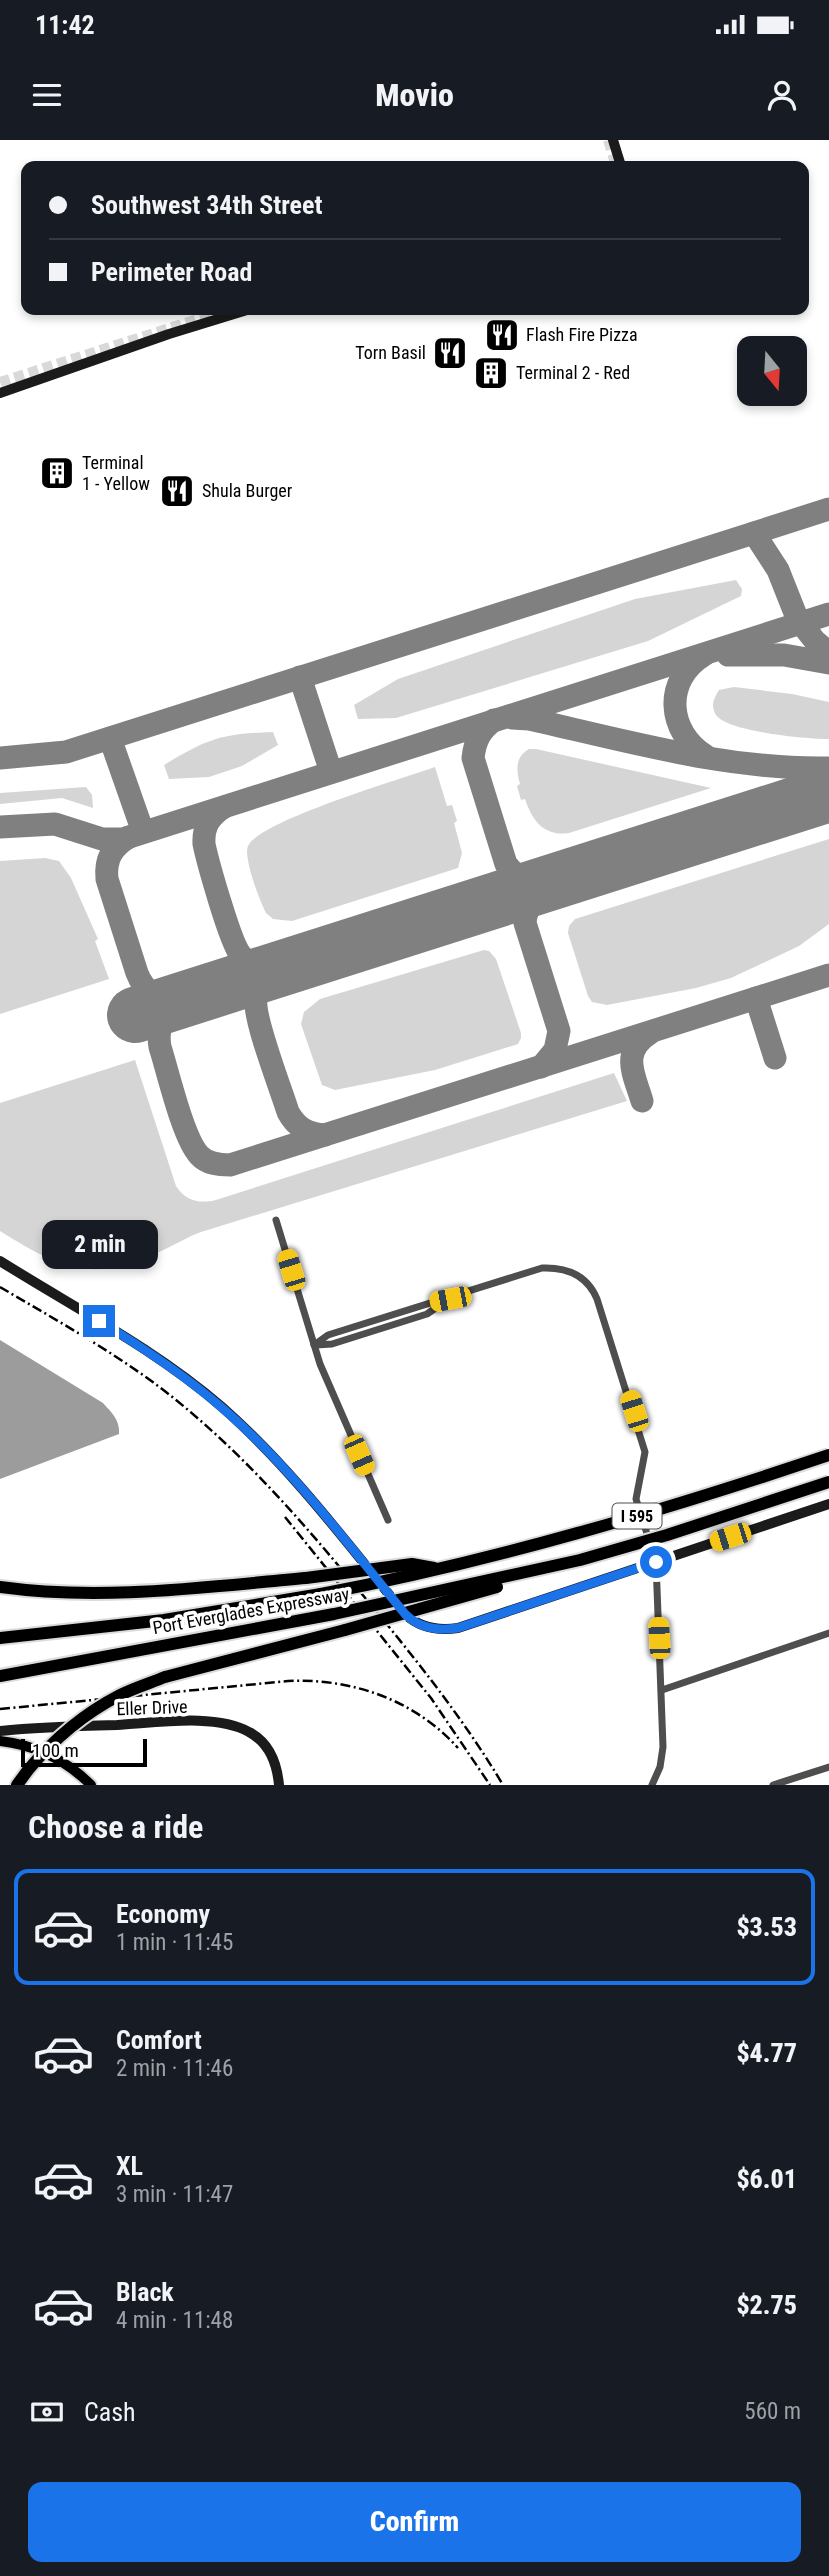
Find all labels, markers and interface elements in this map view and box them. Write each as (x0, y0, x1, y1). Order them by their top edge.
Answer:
text: 11:42 (35, 10, 95, 40)
icon: menu (28, 76, 66, 114)
text: Movio (375, 76, 454, 114)
icon: person (763, 76, 801, 114)
text: Southwest 34th Street (91, 190, 322, 220)
text: Perimeter Road (91, 257, 252, 287)
restaurant icon: Flash Fire Pizza (483, 316, 521, 354)
place label: Flash Fire Pizza (526, 324, 638, 345)
restaurant icon: Torn Basil (431, 334, 469, 372)
north arrow (737, 336, 807, 406)
map controls (737, 336, 807, 406)
place label: Torn Basil (355, 342, 426, 363)
building icon: Terminal 2 - Red (472, 354, 510, 392)
place label: Terminal 2 - Red (516, 362, 630, 383)
place label: Terminal 1 - Yellow (82, 452, 150, 494)
building icon: Terminal 1 - Yellow (38, 454, 76, 492)
restaurant icon: Shula Burger (158, 472, 196, 510)
place label: Shula Burger (202, 480, 293, 501)
callout: 2 min (41, 1220, 157, 1268)
text: 2 min (74, 1231, 126, 1258)
car (275, 1247, 308, 1293)
car (428, 1285, 473, 1313)
route end (83, 1305, 115, 1337)
car (618, 1388, 651, 1434)
car (341, 1432, 378, 1478)
road number: I 595 (612, 1504, 662, 1528)
car (707, 1521, 754, 1553)
route start (640, 1546, 672, 1578)
street label: Port Everglades Expressway (151, 1583, 351, 1638)
car (648, 1616, 671, 1660)
street label: Eller Drive (116, 1696, 188, 1719)
scale bar (21, 1736, 147, 1768)
text: 100 m (32, 1739, 79, 1762)
text: Choose a ride (28, 1808, 203, 1846)
icon: car (32, 1896, 95, 1959)
text: Economy (116, 1899, 210, 1929)
text: $3.53 (736, 1912, 797, 1942)
text: 1 min · 11:45 (116, 1929, 233, 1956)
icon: car (32, 2022, 95, 2085)
text: Comfort (116, 2025, 202, 2055)
text: $4.77 (736, 2038, 797, 2068)
text: 2 min · 11:46 (116, 2055, 233, 2082)
icon: car (32, 2148, 95, 2211)
text: XL (116, 2151, 143, 2181)
text: $6.01 (736, 2164, 797, 2194)
text: 3 min · 11:47 (116, 2181, 233, 2208)
icon: car (32, 2274, 95, 2337)
text: Black (116, 2277, 174, 2307)
text: $2.75 (736, 2290, 797, 2320)
text: 4 min · 11:48 (116, 2307, 233, 2334)
icon: cash (28, 2393, 66, 2431)
text: Cash (84, 2397, 136, 2427)
text: 560 m (744, 2398, 801, 2425)
button: Confirm (28, 2482, 801, 2562)

